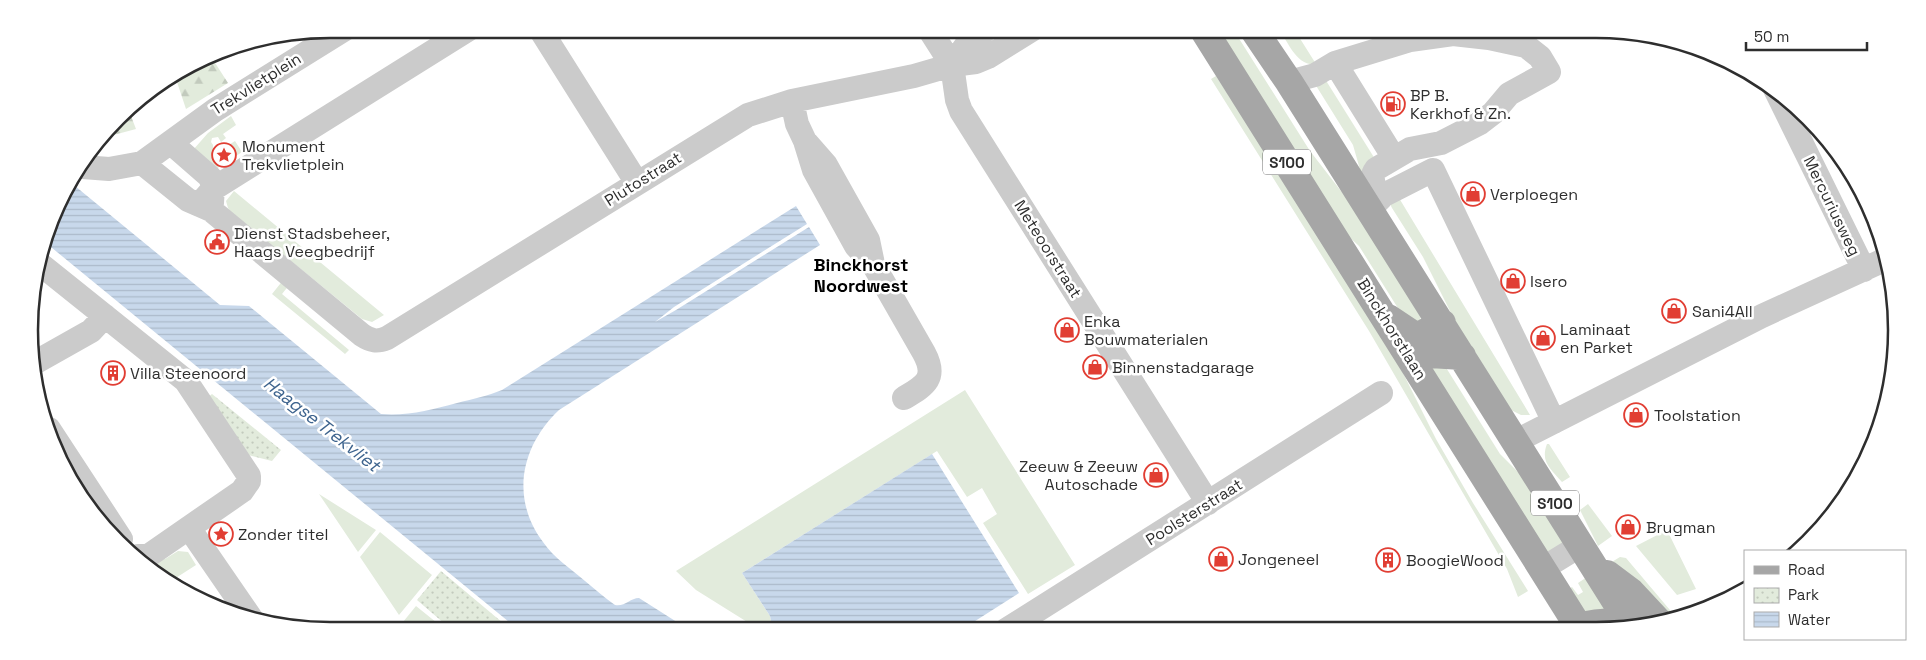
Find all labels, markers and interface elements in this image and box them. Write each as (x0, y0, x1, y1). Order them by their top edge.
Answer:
scale bar (1746, 20, 1867, 52)
text: 50 m (1754, 27, 1789, 46)
street label: Trekvlietplein (207, 48, 305, 120)
place label: BP B. Kerkhof & Zn. (1410, 85, 1511, 124)
fuel station icon: BP B. Kerkhof & Zn. (1380, 91, 1406, 117)
place label: Monument Trekvlietplein (242, 136, 344, 175)
place icon: Monument Trekvlietplein (211, 142, 237, 168)
street label: Plutostraat (601, 147, 685, 211)
road number: S100 (1263, 150, 1311, 174)
street label: Mercuriusweg (1799, 152, 1865, 260)
shop icon: Verploegen (1460, 181, 1486, 207)
place label: Verploegen (1490, 184, 1578, 205)
street label: Meteoorstraat (1009, 196, 1087, 302)
place label: Dienst Stadsbeheer, Haags Veegbedrijf (234, 223, 390, 262)
public building icon: Dienst Stadsbeheer, Haags Veegbedrijf (204, 229, 230, 255)
district label: Binckhorst Noordwest (813, 253, 909, 297)
shop icon: Isero (1500, 268, 1526, 294)
place label: Isero (1530, 271, 1567, 292)
street label: Binckhorstlaan (1352, 274, 1432, 384)
shop icon: Sani4All (1661, 298, 1687, 324)
place label: Sani4All (1692, 301, 1753, 322)
place label: Enka Bouwmaterialen (1084, 311, 1208, 350)
shop icon: Enka Bouwmaterialen (1054, 317, 1080, 343)
place label: Laminaat en Parket (1560, 319, 1633, 358)
shop icon: Laminaat en Parket (1530, 325, 1556, 351)
shop icon: Binnenstadgarage (1082, 354, 1108, 380)
place label: Binnenstadgarage (1112, 357, 1254, 378)
building icon: Villa Steenoord (100, 360, 126, 386)
place label: Villa Steenoord (130, 363, 246, 384)
water label: Haagse Trekvliet (259, 371, 386, 478)
shop icon: Toolstation (1623, 402, 1649, 428)
place label: Toolstation (1654, 405, 1741, 426)
place label: Zeeuw & Zeeuw Autoschade (1019, 456, 1138, 495)
shop icon: Zeeuw & Zeeuw Autoschade (1143, 462, 1169, 488)
street label: Poolsterstraat (1142, 474, 1246, 550)
road number: S100 (1531, 490, 1579, 516)
shop icon: Brugman (1615, 514, 1641, 540)
place label: Brugman (1646, 517, 1715, 538)
place icon: Zonder titel (208, 521, 234, 547)
place label: Zonder titel (238, 524, 328, 545)
shop icon: Jongeneel (1208, 546, 1234, 572)
building icon: BoogieWood (1375, 547, 1401, 573)
place label: Jongeneel (1238, 549, 1319, 570)
place label: BoogieWood (1406, 550, 1504, 571)
legend (1744, 550, 1906, 640)
text: Road (1788, 560, 1825, 579)
text: Park (1788, 585, 1819, 604)
text: Water (1788, 610, 1831, 629)

